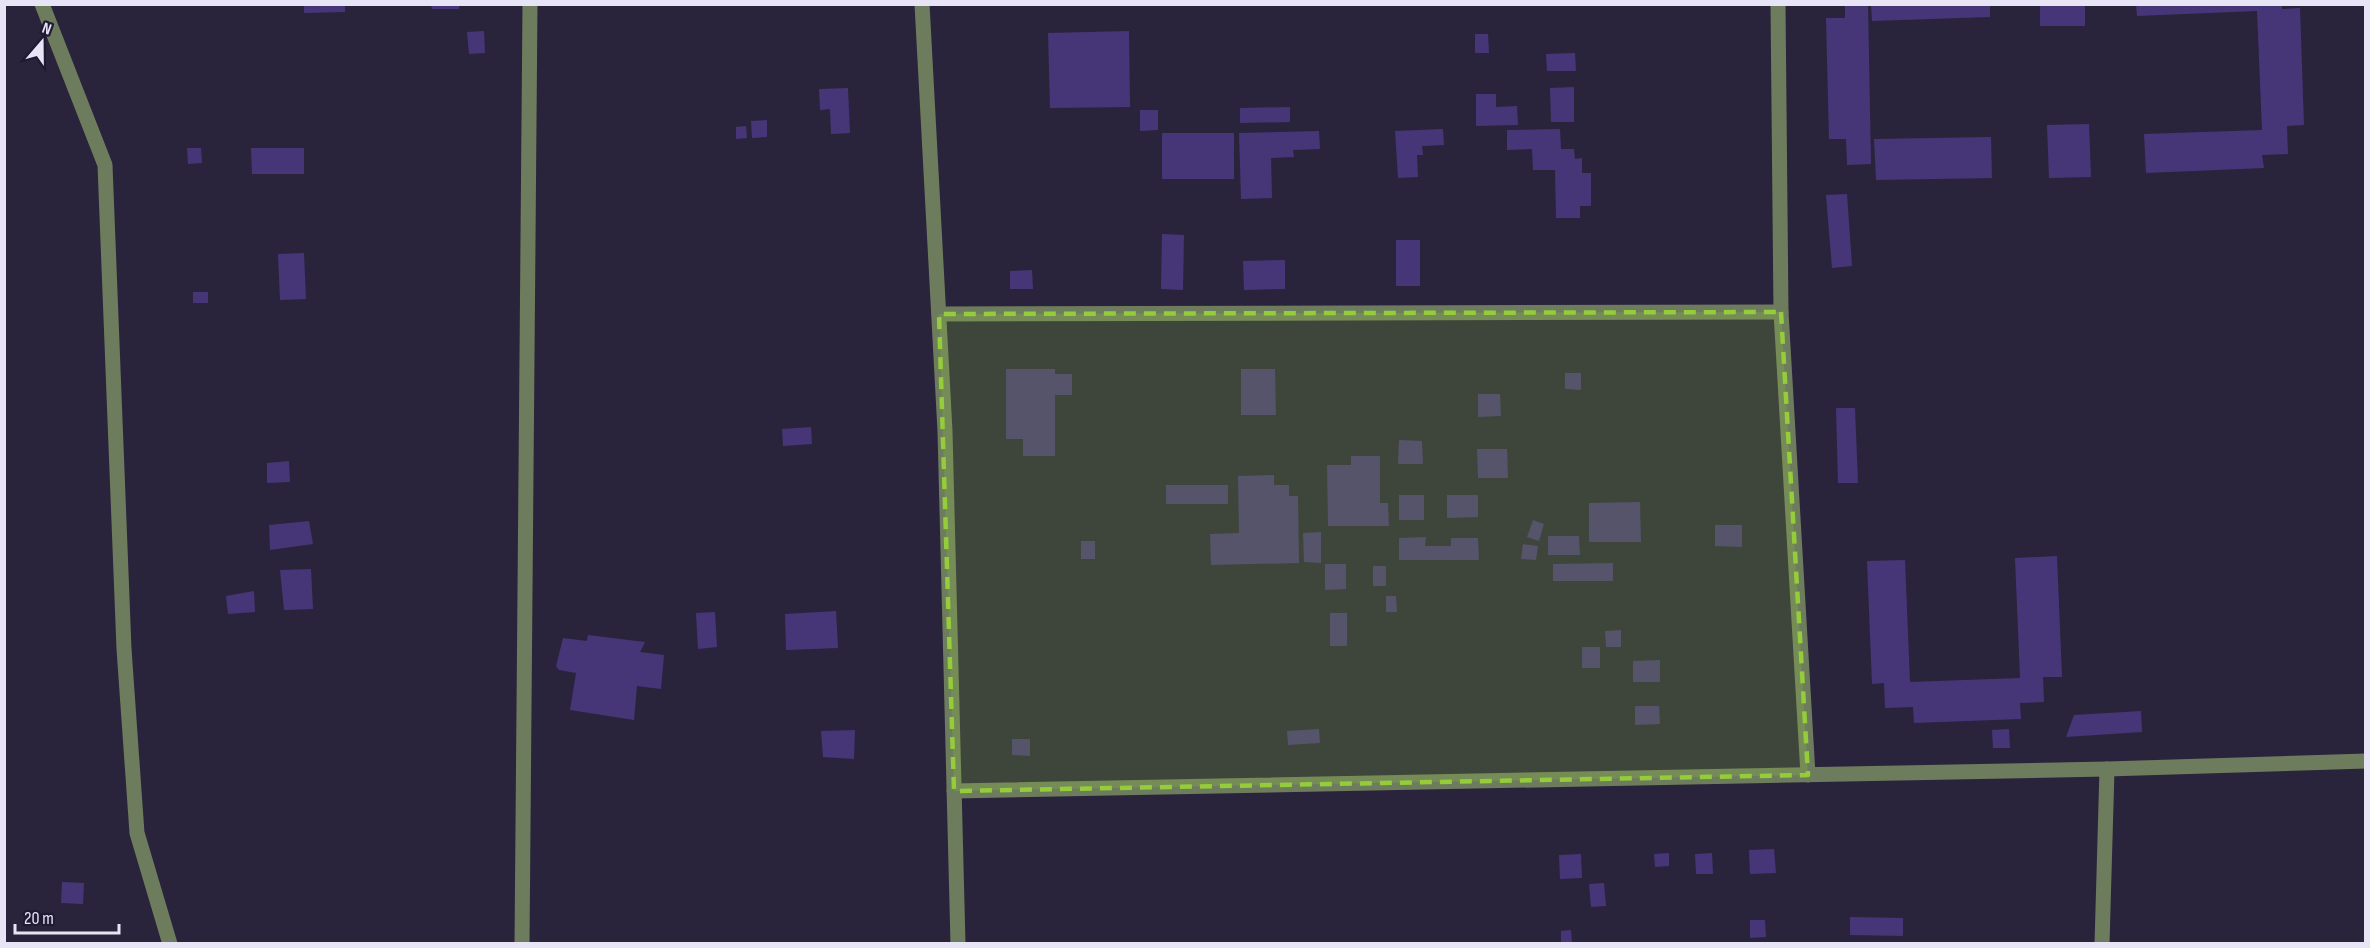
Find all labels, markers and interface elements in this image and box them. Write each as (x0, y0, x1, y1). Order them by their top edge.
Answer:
north arrow (12, 12, 72, 72)
text: N (39, 19, 54, 40)
scale bar (15, 897, 118, 935)
text: 20 m (24, 908, 54, 929)

